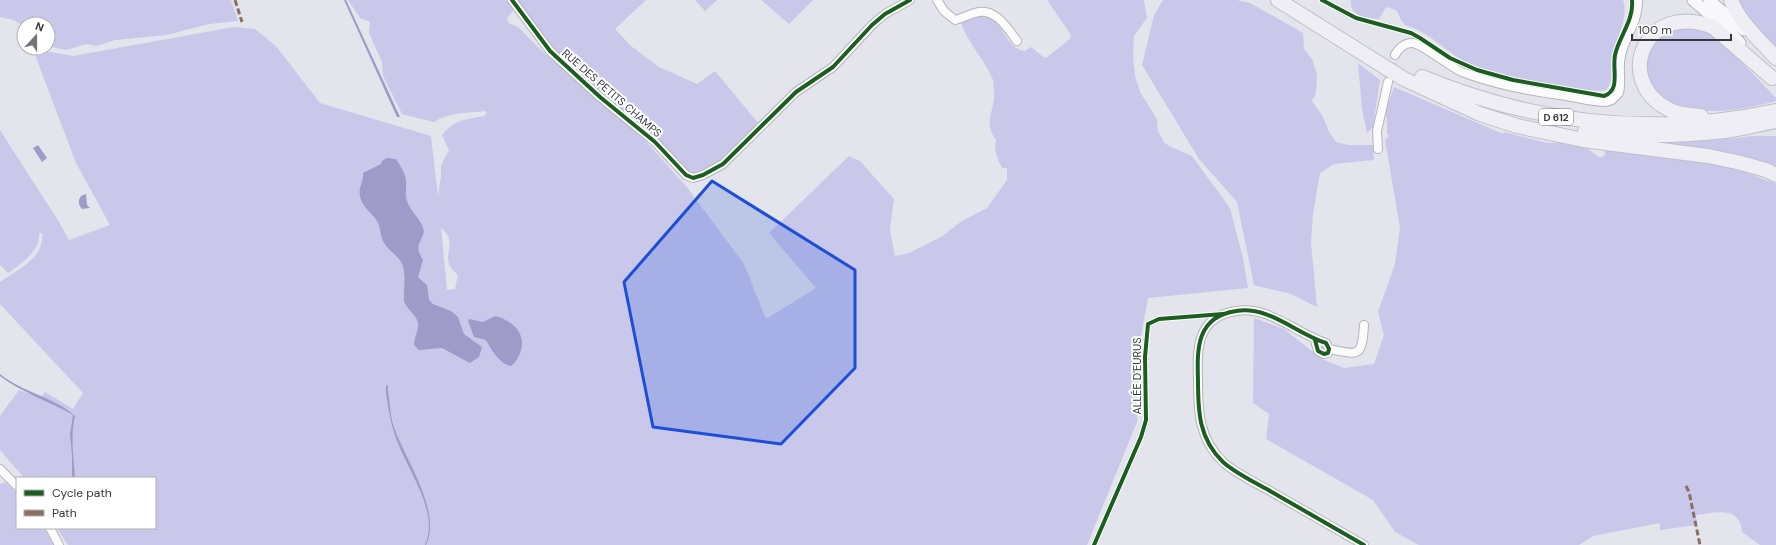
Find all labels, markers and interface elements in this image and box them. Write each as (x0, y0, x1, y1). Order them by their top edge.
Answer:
north arrow (16, 16, 56, 56)
scale bar (1632, 16, 1731, 42)
text: N (33, 19, 46, 35)
text: 100 m (1638, 22, 1672, 38)
street label: RUE DES PETITS CHAMPS (559, 46, 665, 140)
road number: D 612 (1539, 109, 1573, 125)
street label: ALLÉE D'EURUS (1130, 337, 1144, 415)
legend (16, 477, 156, 529)
text: Cycle path (52, 485, 112, 501)
text: Path (52, 505, 77, 521)

